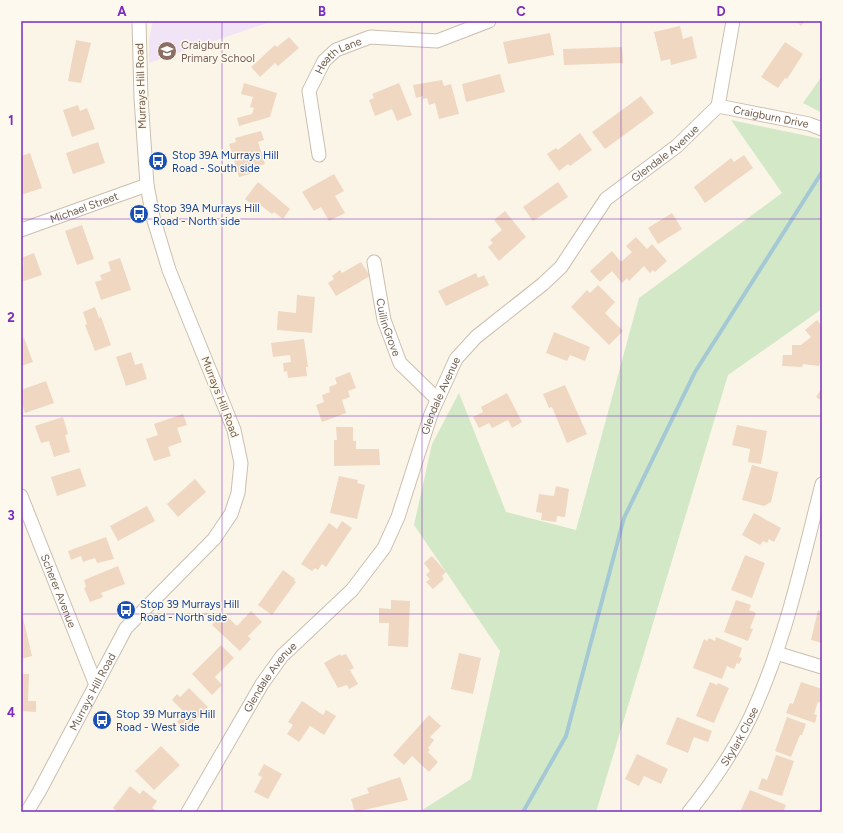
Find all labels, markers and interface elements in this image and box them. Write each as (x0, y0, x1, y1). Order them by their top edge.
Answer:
text: A (117, 4, 127, 19)
text: B (318, 4, 326, 19)
text: C (516, 4, 526, 19)
text: D (716, 4, 726, 19)
street label: Heath Lane (312, 34, 363, 76)
place label: Craigburn Primary School (181, 39, 255, 65)
school or university icon: Craigburn Primary School (156, 40, 178, 62)
street label: Murrays Hill Road (133, 43, 149, 129)
street label: Craigburn Drive (732, 103, 810, 130)
text: 1 (8, 113, 14, 128)
street label: Glendale Avenue (629, 122, 701, 184)
place label: Stop 39A Murrays Hill Road - South side (172, 149, 279, 175)
bus stop icon: Stop 39A Murrays Hill Road - South side (147, 150, 169, 172)
street label: Michael Street (48, 189, 120, 226)
place label: Stop 39A Murrays Hill Road - North side (153, 202, 260, 228)
bus stop icon: Stop 39A Murrays Hill Road - North side (128, 203, 150, 225)
street label: CuillinGrove (374, 297, 403, 358)
text: 2 (7, 310, 15, 325)
street label: Murrays Hill Road (199, 355, 241, 439)
street label: Glendale Avenue (418, 355, 463, 436)
text: 3 (7, 508, 15, 523)
street label: Scherer Avenue (38, 552, 79, 630)
place label: Stop 39 Murrays Hill Road - North side (140, 598, 239, 624)
bus stop icon: Stop 39 Murrays Hill Road - North side (115, 599, 137, 621)
street label: Glendale Avenue (241, 639, 299, 715)
street label: Murrays Hill Road (66, 651, 118, 733)
text: 4 (7, 705, 15, 720)
street label: Skylark Close (718, 705, 761, 768)
place label: Stop 39 Murrays Hill Road - West side (116, 708, 215, 734)
bus stop icon: Stop 39 Murrays Hill Road - West side (91, 709, 113, 731)

